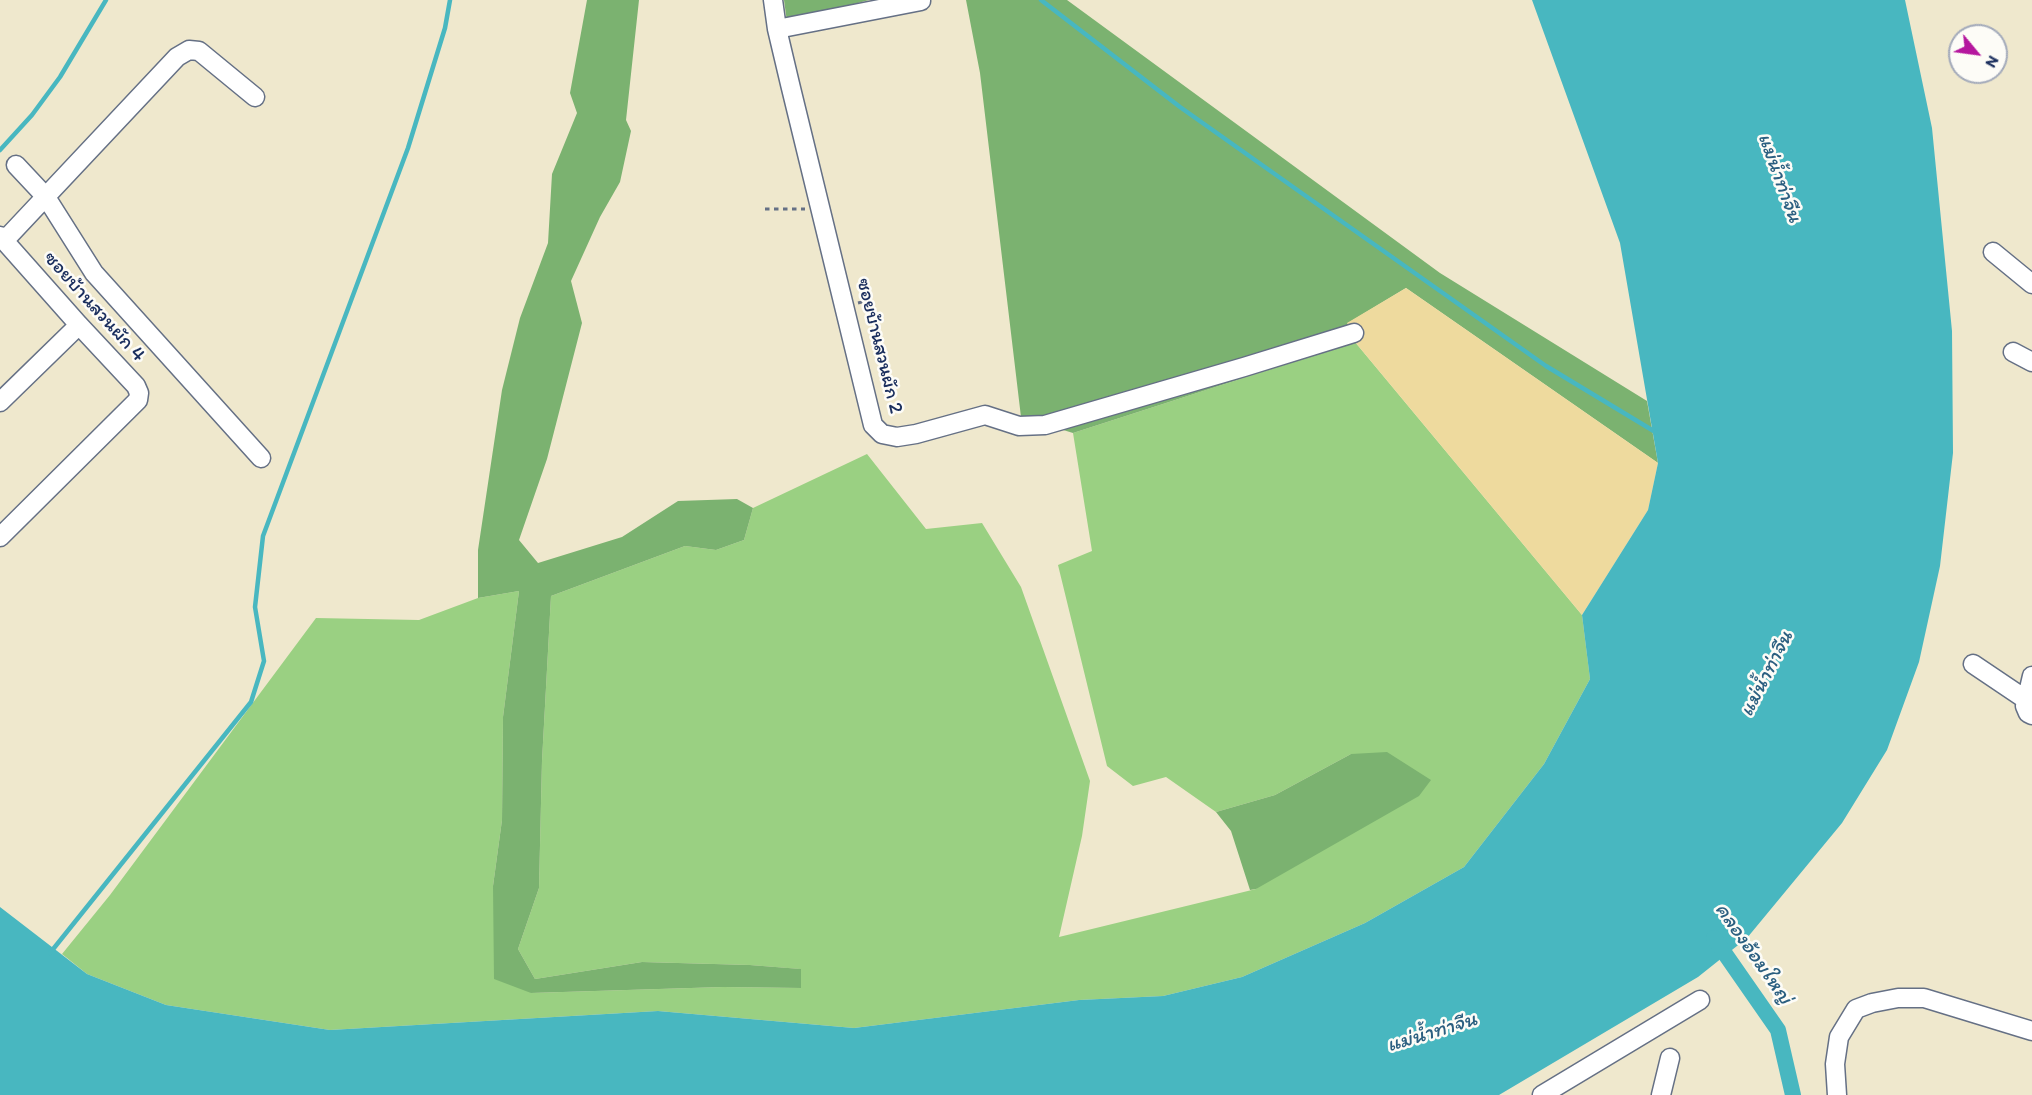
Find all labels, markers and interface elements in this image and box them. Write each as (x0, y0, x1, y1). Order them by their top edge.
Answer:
north arrow (1948, 24, 2008, 84)
text: N (1982, 53, 2003, 71)
water label: แม่น้ำท่าจีน (1751, 130, 1807, 226)
street label: ซอยบ้านสวนผัก 4 (38, 247, 150, 367)
street label: ซอยบ้านสวนผัก 2 (851, 276, 907, 416)
water label: แม่น้ำท่าจีน (1735, 627, 1799, 721)
water label: คลองอ้อมใหญ่ (1709, 898, 1797, 1010)
water label: แม่น้ำท่าจีน (1384, 1007, 1480, 1059)

